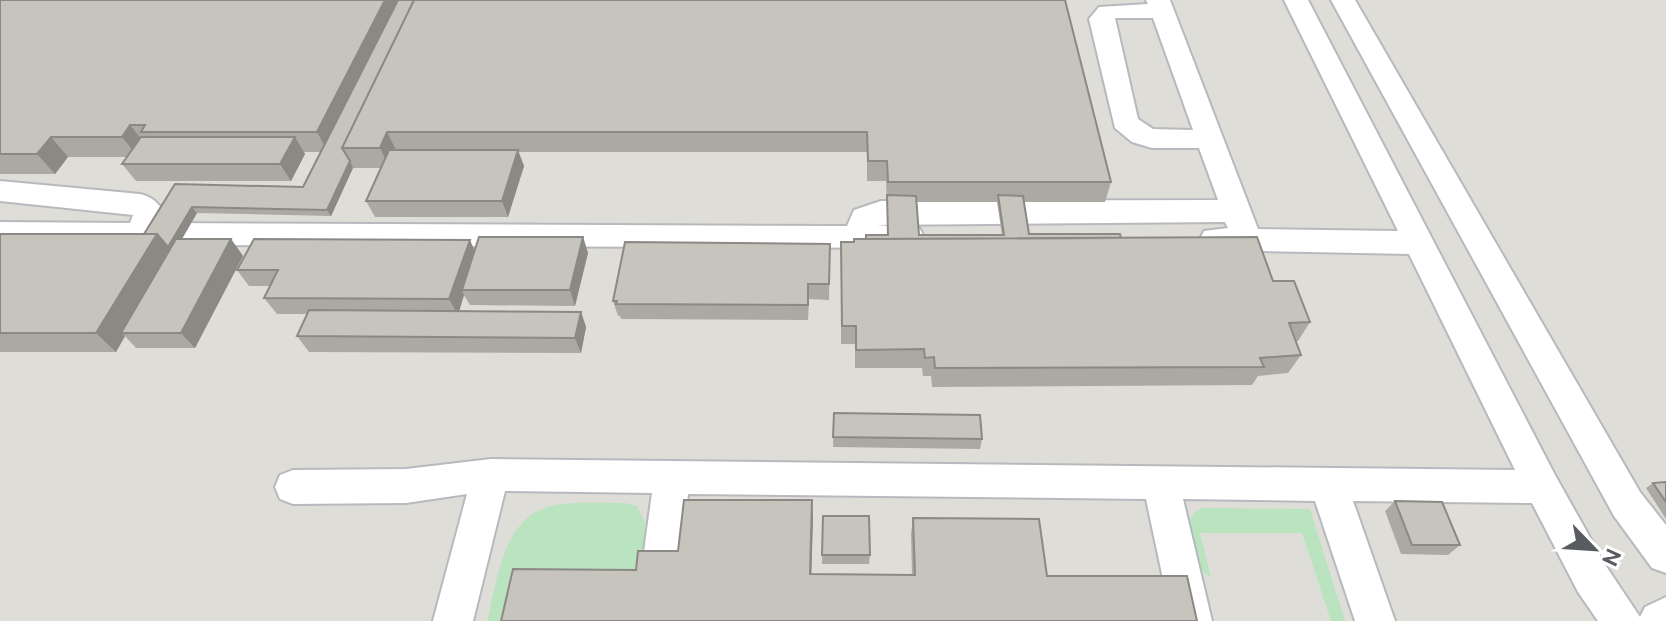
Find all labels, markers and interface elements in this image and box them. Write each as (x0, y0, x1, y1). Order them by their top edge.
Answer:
north arrow (1554, 509, 1634, 589)
text: N (1598, 545, 1627, 570)

